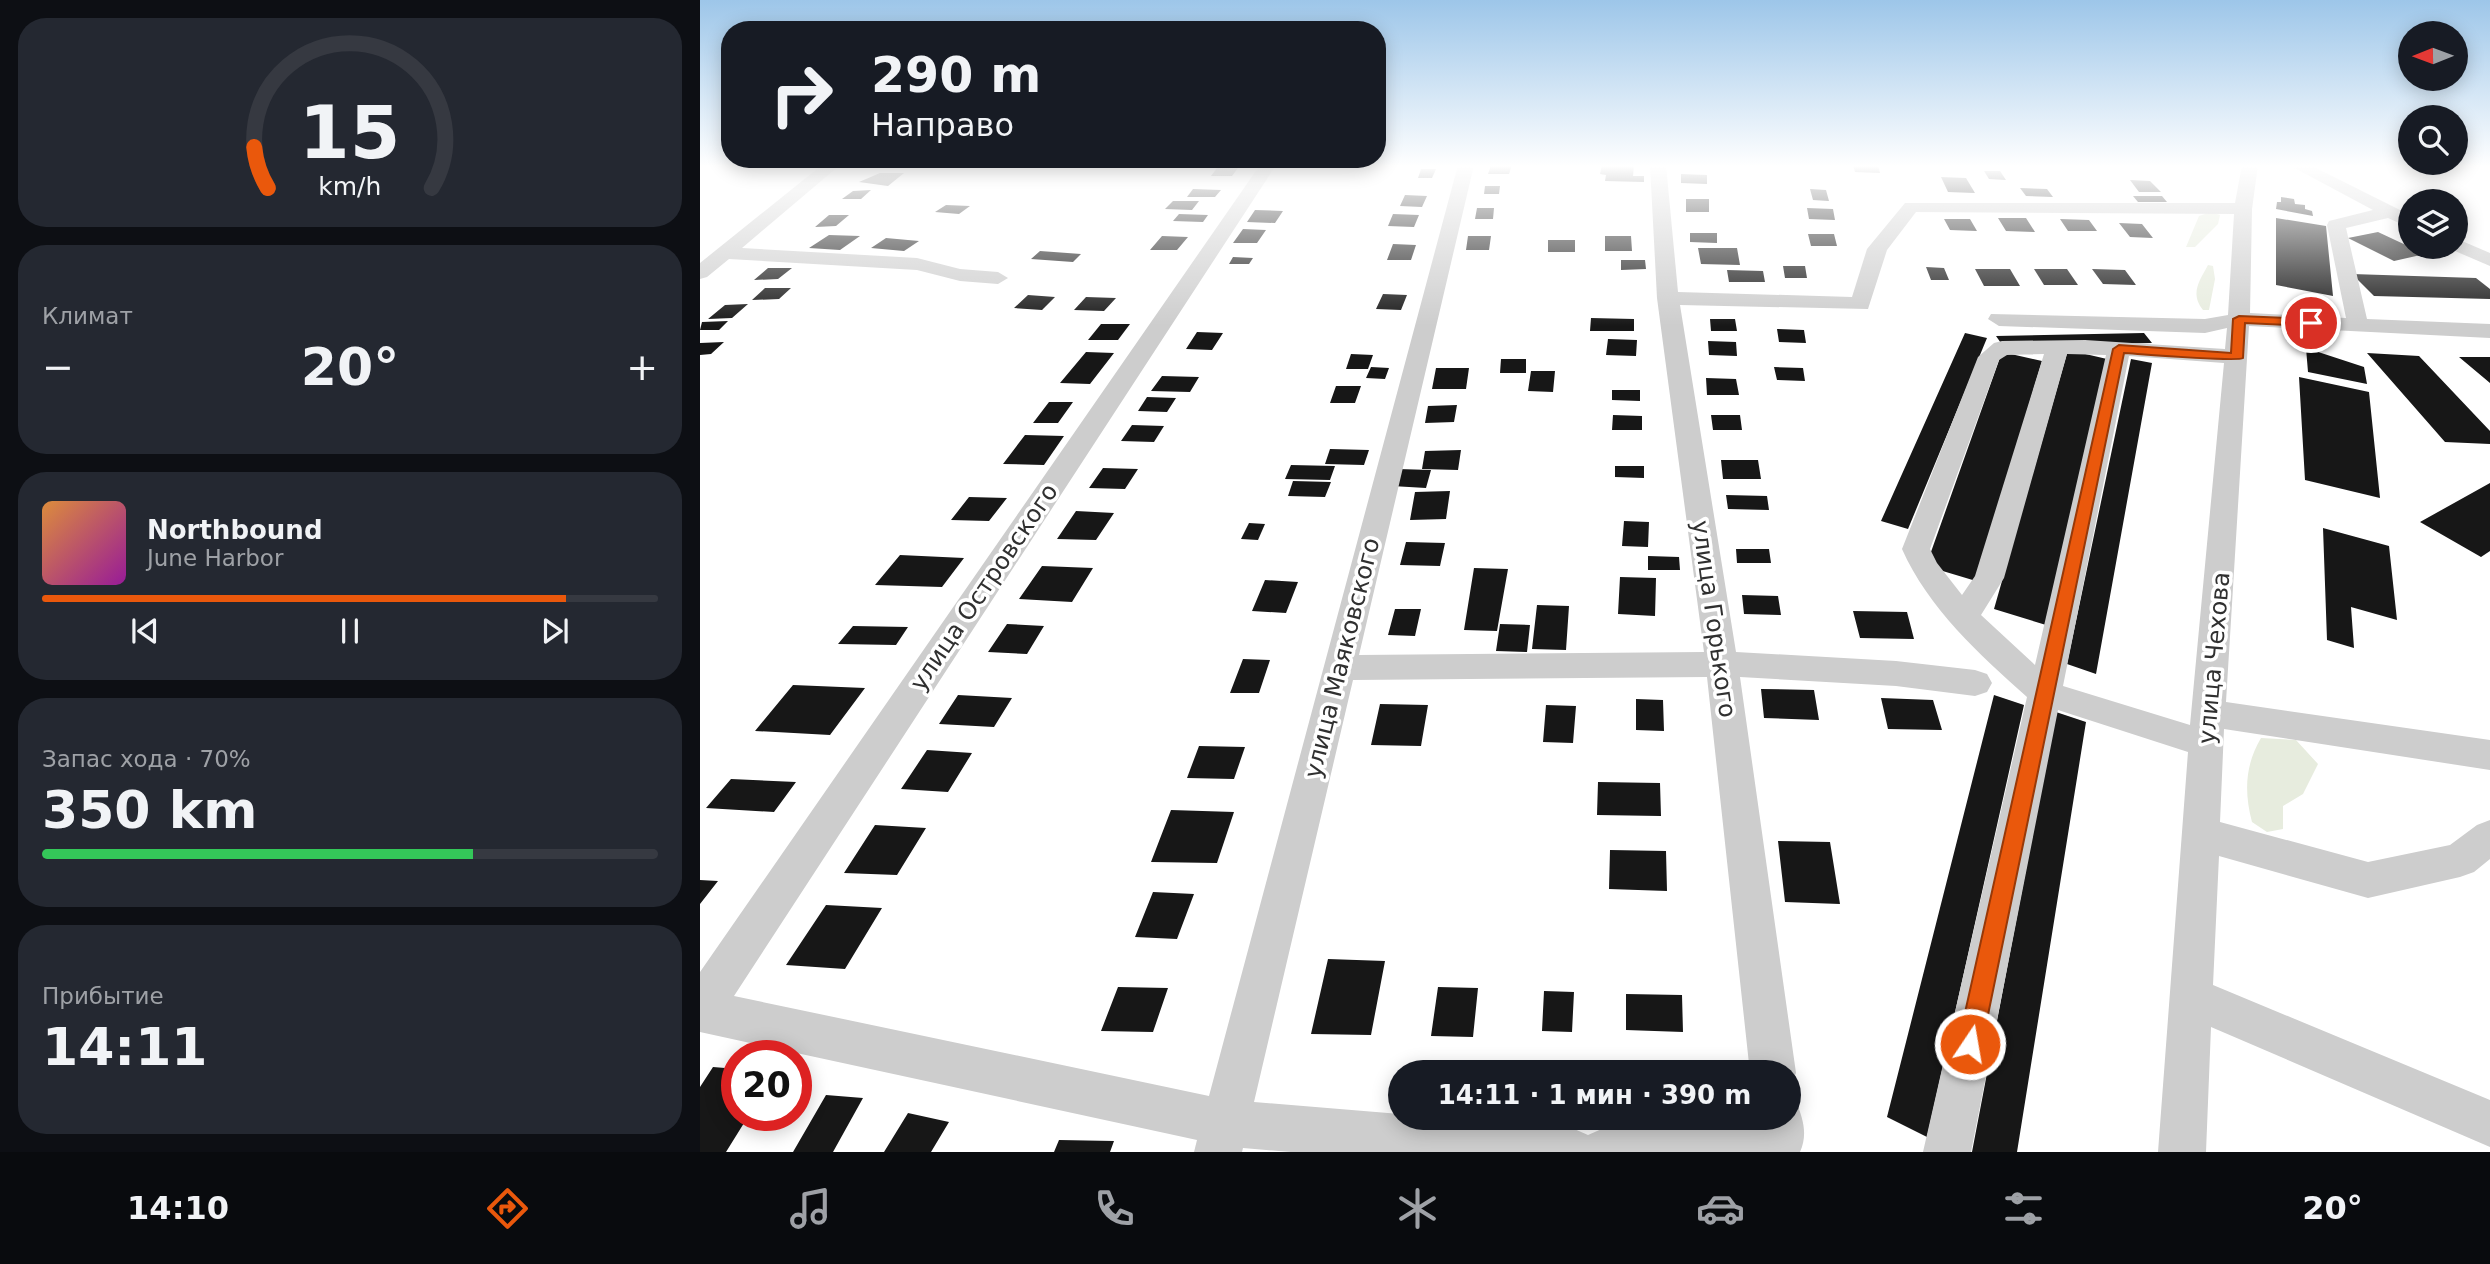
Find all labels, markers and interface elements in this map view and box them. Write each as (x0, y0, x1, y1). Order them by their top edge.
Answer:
north arrow (2398, 21, 2468, 91)
map controls (2398, 21, 2468, 259)
text: 290 m (871, 47, 1041, 104)
icon: right (756, 49, 847, 140)
text: 15 (299, 91, 401, 176)
button: search (2398, 105, 2468, 175)
text: Направо (871, 106, 1014, 144)
text: km/h (318, 172, 382, 201)
button: layers (2398, 189, 2468, 259)
pin (2281, 293, 2341, 353)
text: Климат (42, 303, 133, 329)
icon: arrive (2292, 304, 2330, 342)
text: 20° (301, 337, 399, 397)
text: − (42, 345, 74, 389)
text: + (626, 345, 658, 389)
street label: улица Островского (904, 478, 1064, 696)
text: Northbound (147, 515, 323, 545)
street label: улица Горького (1686, 519, 1742, 719)
street label: улица Маяковского (1299, 535, 1385, 781)
text: June Harbor (147, 545, 283, 571)
street label: улица Чехова (2193, 571, 2235, 745)
icon: previous (126, 612, 164, 650)
icon: pause (331, 612, 369, 650)
icon: next (536, 612, 574, 650)
text: Запас хода · 70% (42, 746, 251, 772)
text: 350 km (42, 780, 257, 840)
text: Прибытие (42, 983, 164, 1009)
position arrow (1933, 1007, 2007, 1081)
text: 14:11 (42, 1017, 208, 1077)
speed limit sign: 20 (721, 1040, 812, 1131)
text: 14:11 · 1 мин · 390 m (1438, 1080, 1751, 1110)
icon: directions (483, 1184, 532, 1233)
icon: music (786, 1184, 835, 1233)
icon: phone (1090, 1184, 1139, 1233)
icon: climate (1393, 1184, 1442, 1233)
icon: car (1696, 1184, 1745, 1233)
icon: filters (1999, 1184, 2048, 1233)
text: 14:10 (127, 1189, 229, 1227)
text: 20° (2302, 1189, 2363, 1227)

